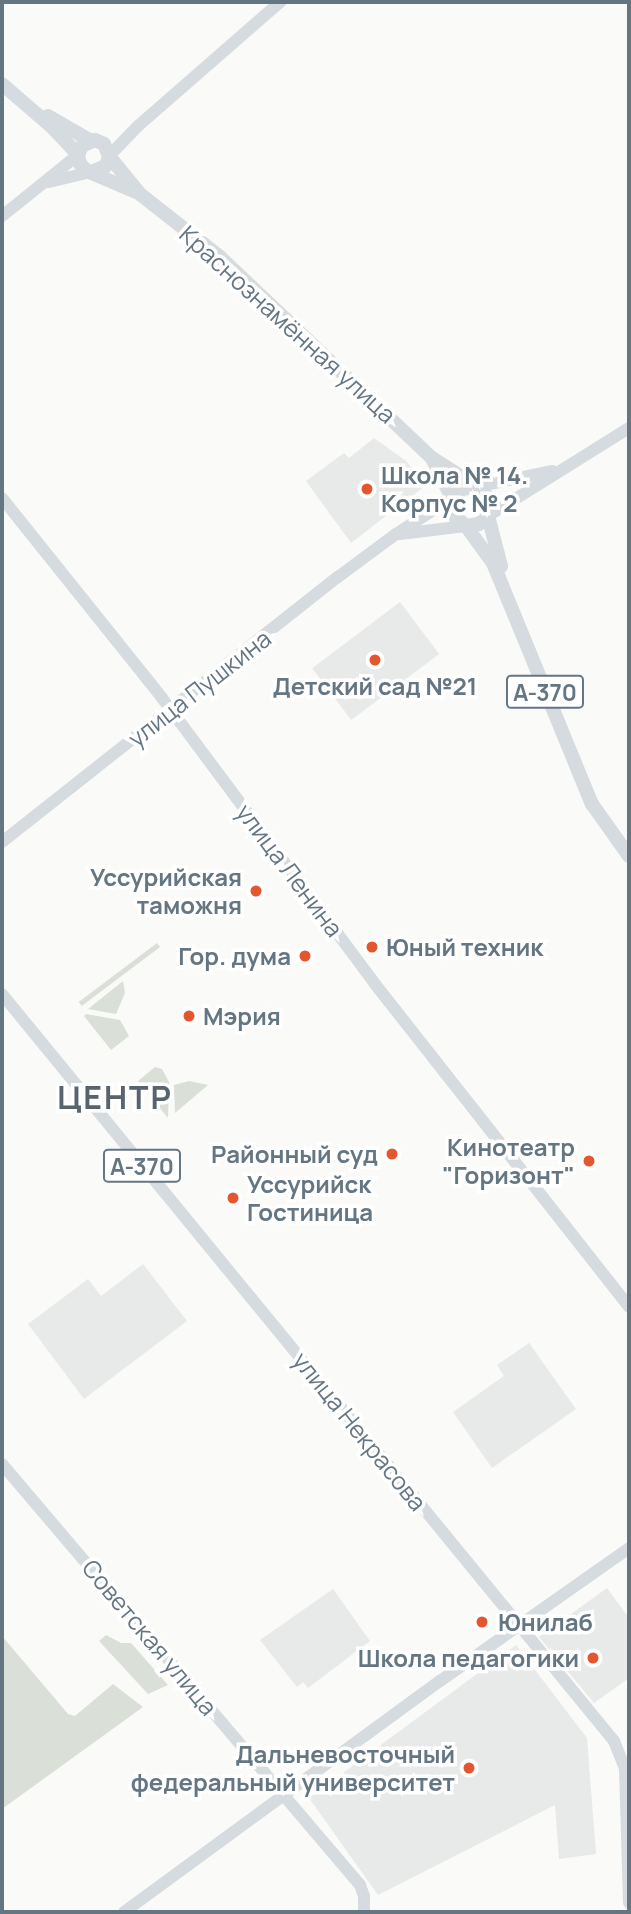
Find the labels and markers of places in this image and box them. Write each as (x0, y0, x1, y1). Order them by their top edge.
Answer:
place label: Школа № 14. Корпус № 2 (381, 461, 528, 517)
marker: Школа № 14. Корпус № 2 (359, 481, 375, 497)
marker: Детский сад №21 (367, 652, 383, 668)
place label: Детский сад №21 (273, 672, 477, 700)
place label: Уссурийская таможня (90, 863, 242, 919)
marker: Уссурийская таможня (248, 883, 264, 899)
place label: Юный техник (386, 933, 543, 961)
marker: Юный техник (364, 939, 380, 955)
place label: Гор. дума (178, 942, 291, 970)
marker: Гор. дума (297, 948, 313, 964)
place label: Мэрия (203, 1002, 281, 1030)
marker: Мэрия (181, 1008, 197, 1024)
place label: Кинотеатр "Горизонт" (442, 1133, 575, 1189)
place label: Районный суд (211, 1140, 378, 1168)
marker: Районный суд (384, 1146, 400, 1162)
marker: Кинотеатр "Горизонт" (581, 1153, 597, 1169)
place label: Уссурийск Гостиница (247, 1170, 373, 1226)
marker: Уссурийск Гостиница (225, 1190, 241, 1206)
place label: Юнилаб (498, 1608, 593, 1636)
marker: Юнилаб (472, 1612, 492, 1632)
place label: Школа педагогики (358, 1644, 579, 1672)
marker: Школа педагогики (585, 1650, 601, 1666)
place label: Дальневосточный федеральный университет (131, 1740, 455, 1796)
marker: Дальневосточный федеральный университет (461, 1760, 477, 1776)

